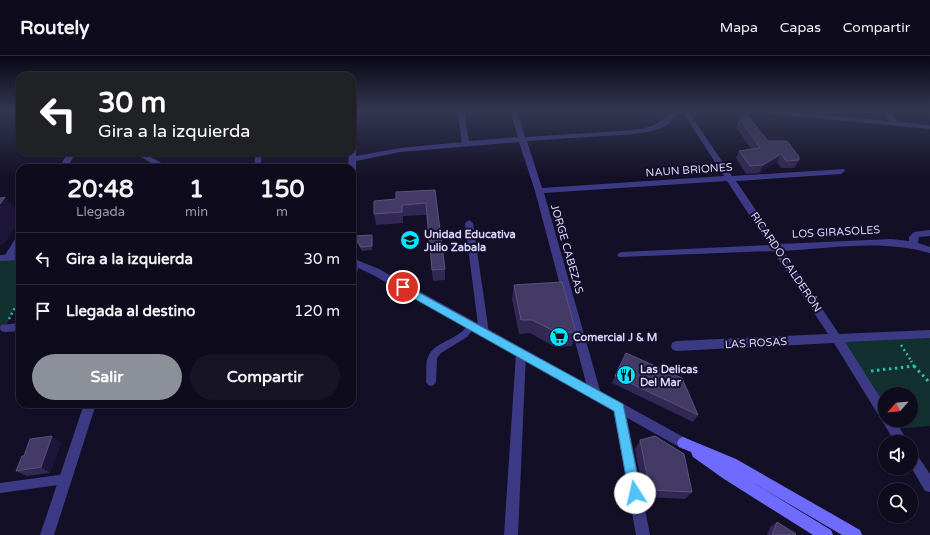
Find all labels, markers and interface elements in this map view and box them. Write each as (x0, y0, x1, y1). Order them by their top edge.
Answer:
text: Routely (20, 17, 89, 39)
text: Mapa (720, 19, 758, 36)
text: Capas (780, 19, 821, 36)
text: Compartir (843, 19, 910, 36)
text: 30 m (98, 86, 166, 120)
icon: left (32, 88, 84, 140)
text: Gira a la izquierda (98, 120, 250, 142)
street label: NAUN BRIONES (645, 160, 733, 180)
text: 20:48 (67, 175, 134, 204)
text: 1 (189, 175, 204, 204)
text: 150 (259, 175, 305, 204)
street label: JORGE CABEZAS (548, 203, 586, 296)
text: Llegada (76, 204, 125, 220)
text: min (185, 204, 208, 220)
text: m (276, 204, 288, 220)
street label: RICARDO CALDERÓN (748, 209, 825, 314)
street label: LOS GIRASOLES (792, 223, 881, 241)
place label: Unidad Educativa Julio Zabala (423, 228, 516, 254)
school or university icon: Unidad Educativa Julio Zabala (399, 229, 421, 251)
icon: left (32, 248, 54, 270)
text: Gira a la izquierda (66, 250, 193, 268)
text: 30 m (303, 250, 340, 268)
pin (386, 270, 420, 304)
icon: arrive (392, 276, 414, 298)
icon: arrive (32, 300, 54, 322)
text: Llegada al destino (66, 302, 195, 320)
text: 120 m (294, 302, 340, 320)
supermarket icon: Comercial J & M (548, 326, 570, 348)
place label: Comercial J & M (573, 331, 657, 344)
street label: LAS ROSAS (724, 335, 788, 351)
button: Salir (32, 354, 182, 400)
button: Compartir (190, 354, 340, 400)
place label: Las Delicas Del Mar (640, 363, 698, 389)
restaurant icon: Las Delicas Del Mar (615, 364, 637, 386)
north arrow (878, 387, 918, 427)
map controls (878, 387, 918, 523)
button: sound (878, 435, 918, 475)
position arrow (614, 472, 656, 514)
button: search (878, 483, 918, 523)

